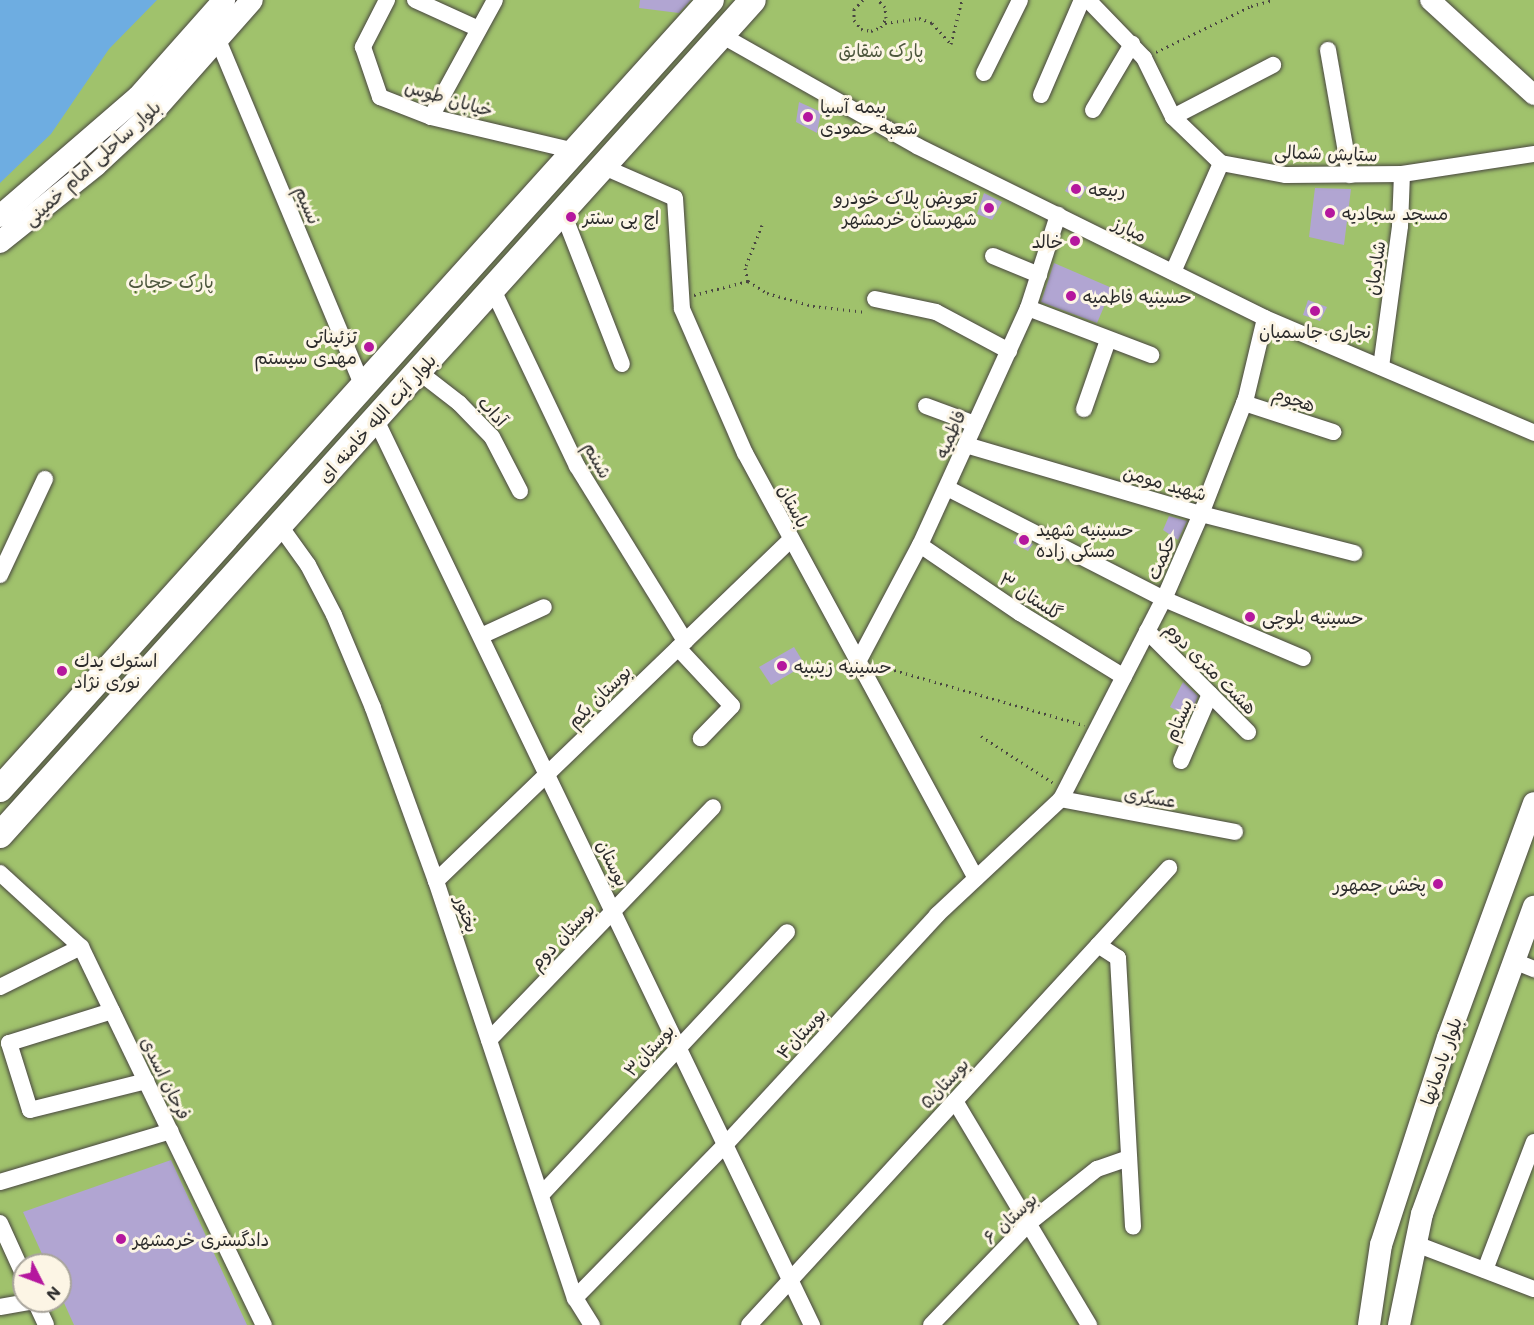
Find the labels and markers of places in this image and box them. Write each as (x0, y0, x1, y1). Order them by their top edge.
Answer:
place label: بیمه آسیا شعبه حمودی (820, 96, 918, 138)
marker: بیمه آسیا شعبه حمودی (801, 110, 815, 124)
place label: ربیعه (1088, 178, 1125, 200)
marker: ربیعه (1069, 182, 1083, 196)
place label: تعویض پلاک خودرو شهرستان خرمشهر (835, 187, 977, 230)
marker: تعویض پلاک خودرو شهرستان خرمشهر (982, 201, 996, 215)
place label: مسجد سجادیه (1342, 202, 1448, 224)
place label: اچ پی سنتر (583, 206, 659, 228)
marker: مسجد سجادیه (1323, 206, 1337, 220)
marker: اچ پی سنتر (564, 210, 578, 224)
place label: خالد (1032, 230, 1063, 252)
marker: خالد (1068, 234, 1082, 248)
place label: حسینیه فاطمیه (1083, 285, 1192, 307)
marker: حسینیه فاطمیه (1064, 289, 1078, 303)
marker: نجاری جاسمیان (1308, 304, 1322, 318)
place label: نجاری جاسمیان (1259, 320, 1371, 342)
place label: تزئیناتی مهدی سیستم (254, 326, 357, 368)
marker: تزئیناتی مهدی سیستم (362, 340, 376, 354)
place label: حسینیه شهید مسکی زاده (1036, 519, 1134, 562)
marker: حسینیه شهید مسکی زاده (1017, 533, 1031, 547)
place label: حسینیه بلوچی (1262, 606, 1364, 628)
marker: حسینیه بلوچی (1243, 610, 1257, 624)
place label: استوك يدك نوری نژاد (74, 650, 157, 692)
place label: حسینیه زینبیه (794, 655, 892, 677)
marker: حسینیه زینبیه (775, 659, 789, 673)
marker: استوك يدك نوری نژاد (55, 664, 69, 678)
place label: پخش جمهور (1333, 873, 1426, 895)
marker: پخش جمهور (1431, 877, 1445, 891)
place label: دادگستری خرمشهر (133, 1228, 269, 1250)
marker: دادگستری خرمشهر (114, 1232, 128, 1246)

